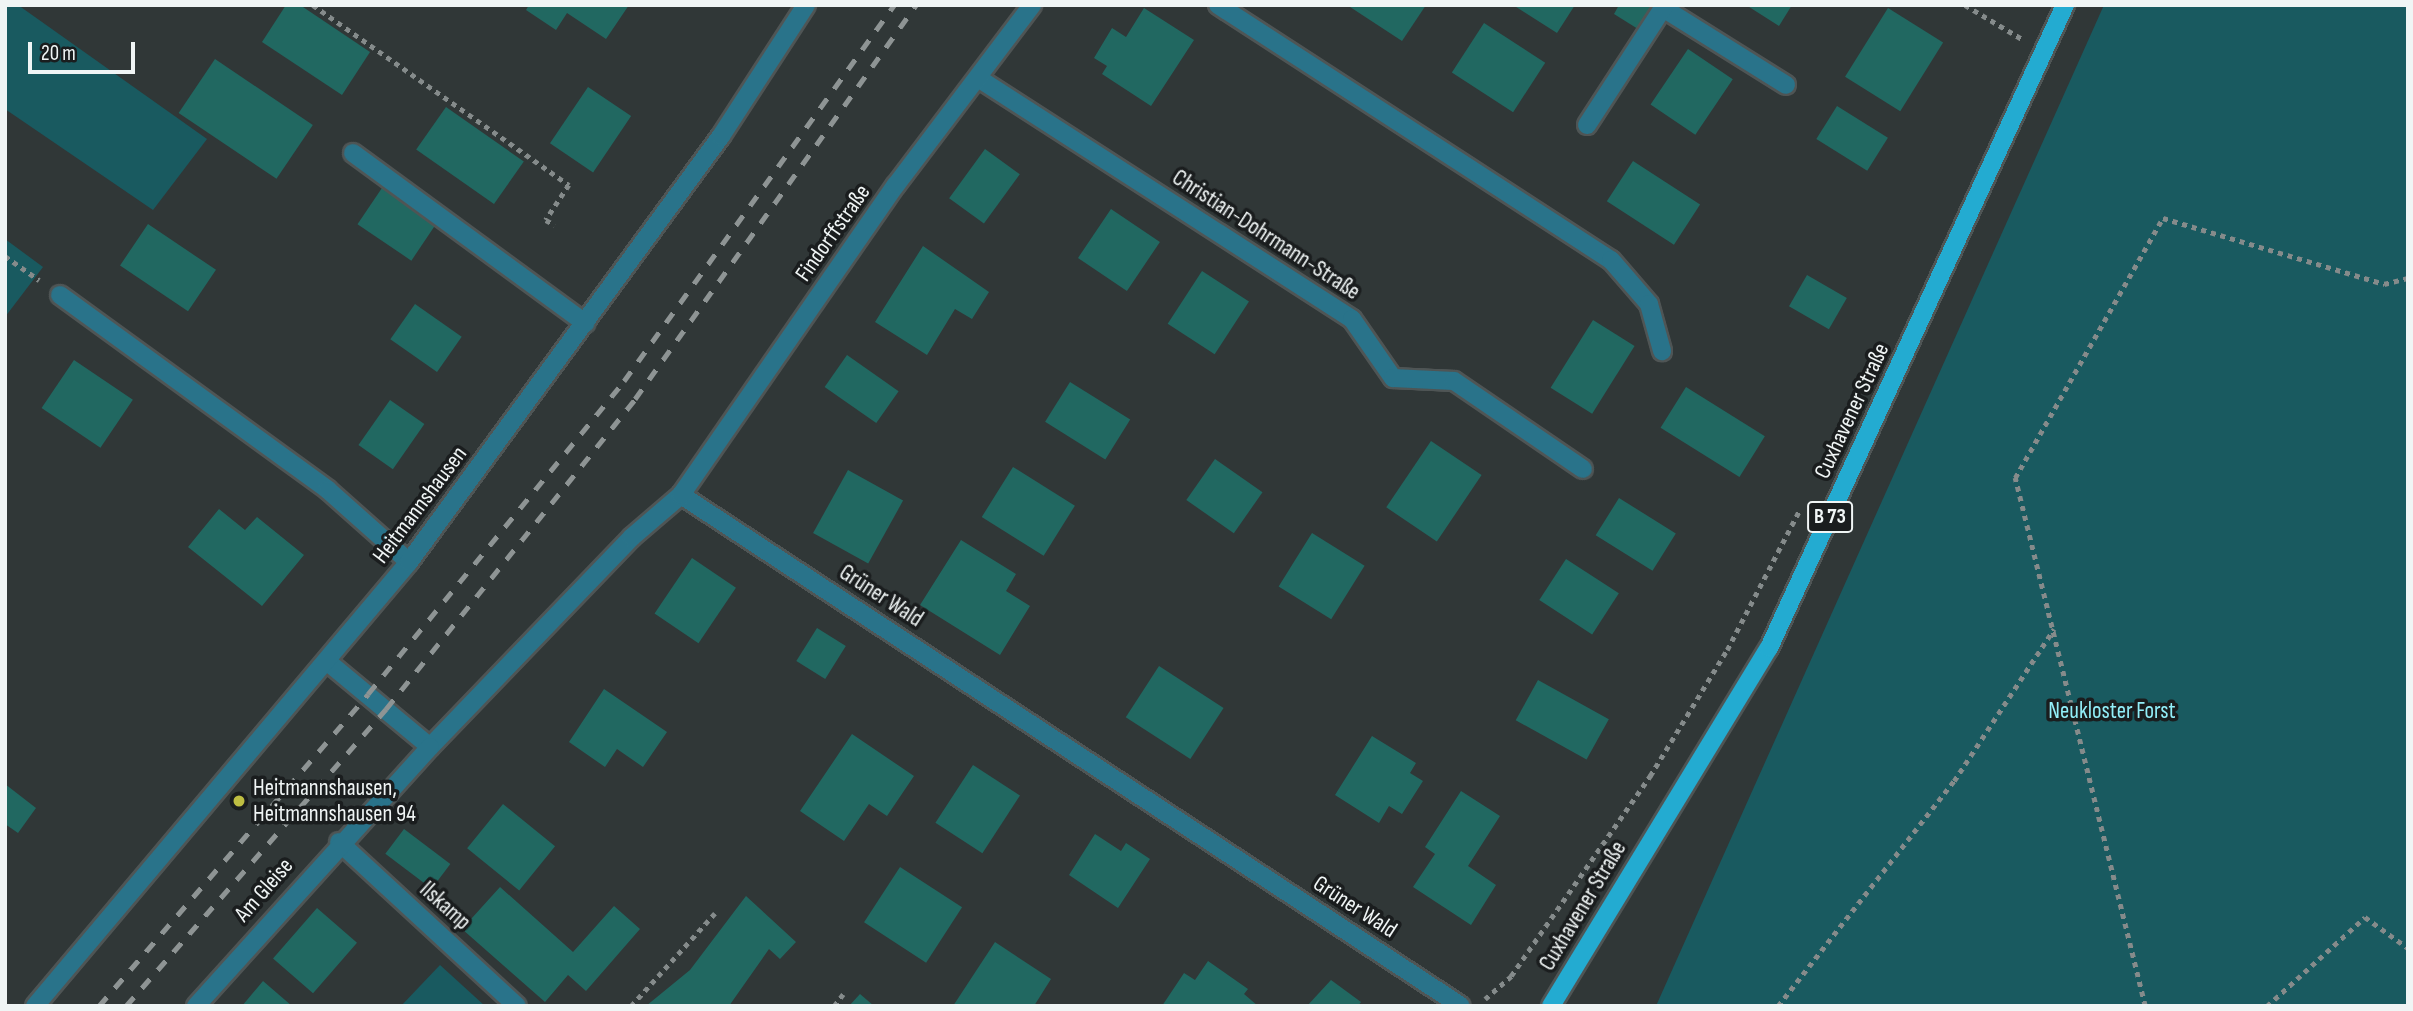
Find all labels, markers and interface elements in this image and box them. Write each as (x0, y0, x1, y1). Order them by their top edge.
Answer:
scale bar (32, 28, 138, 72)
text: 20 m (41, 41, 76, 66)
street label: Christian-Dohrmann-Straße (1167, 164, 1365, 306)
street label: Findorffstraße (790, 179, 876, 287)
street label: Cuxhavener Straße (1809, 339, 1895, 483)
street label: Heitmannshausen (367, 441, 473, 569)
road number: B 73 (1806, 500, 1854, 534)
street label: Grüner Wald (834, 559, 928, 633)
park label: Neukloster Forst (2048, 697, 2176, 725)
place label: Heitmannshausen, Heitmannshausen 94 (253, 774, 416, 828)
marker: Heitmannshausen, Heitmannshausen 94 (231, 793, 247, 809)
street label: Cuxhavener Straße (1534, 836, 1632, 976)
street label: Am Gleise (229, 852, 299, 928)
street label: Grüner Wald (1308, 870, 1402, 944)
street label: Ilskamp (414, 876, 476, 936)

